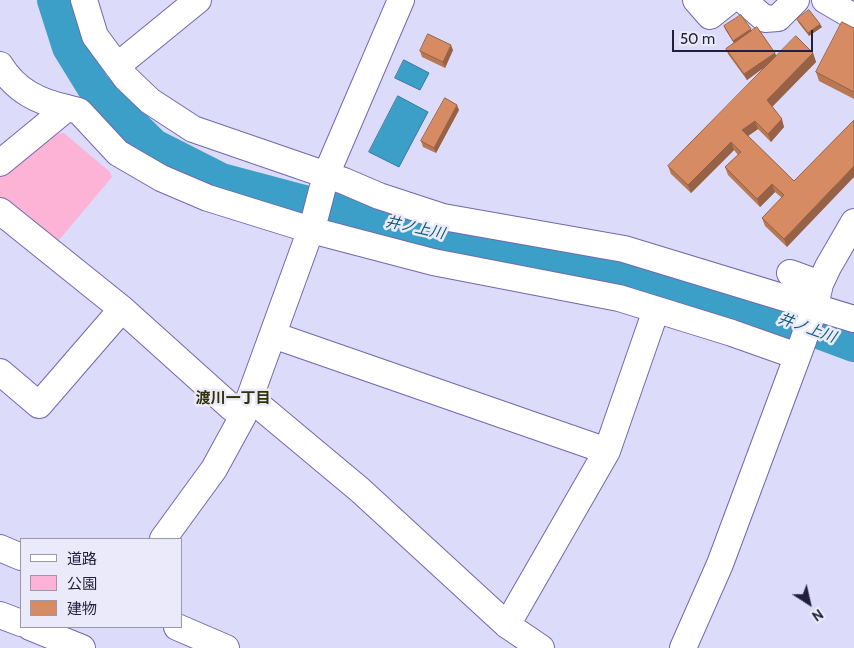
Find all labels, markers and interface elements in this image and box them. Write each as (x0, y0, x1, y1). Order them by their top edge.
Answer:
scale bar (674, 20, 815, 52)
text: 50 m (680, 30, 715, 48)
water label: 井ノ上川 (384, 213, 446, 243)
water label: 井ノ上川 (776, 309, 838, 347)
district label: 渡川一丁目 (196, 390, 270, 408)
legend (20, 538, 182, 628)
text: 道路 (67, 550, 97, 568)
text: 公園 (67, 575, 97, 593)
north arrow (784, 578, 834, 628)
text: 建物 (67, 600, 97, 618)
text: N (808, 605, 827, 626)

